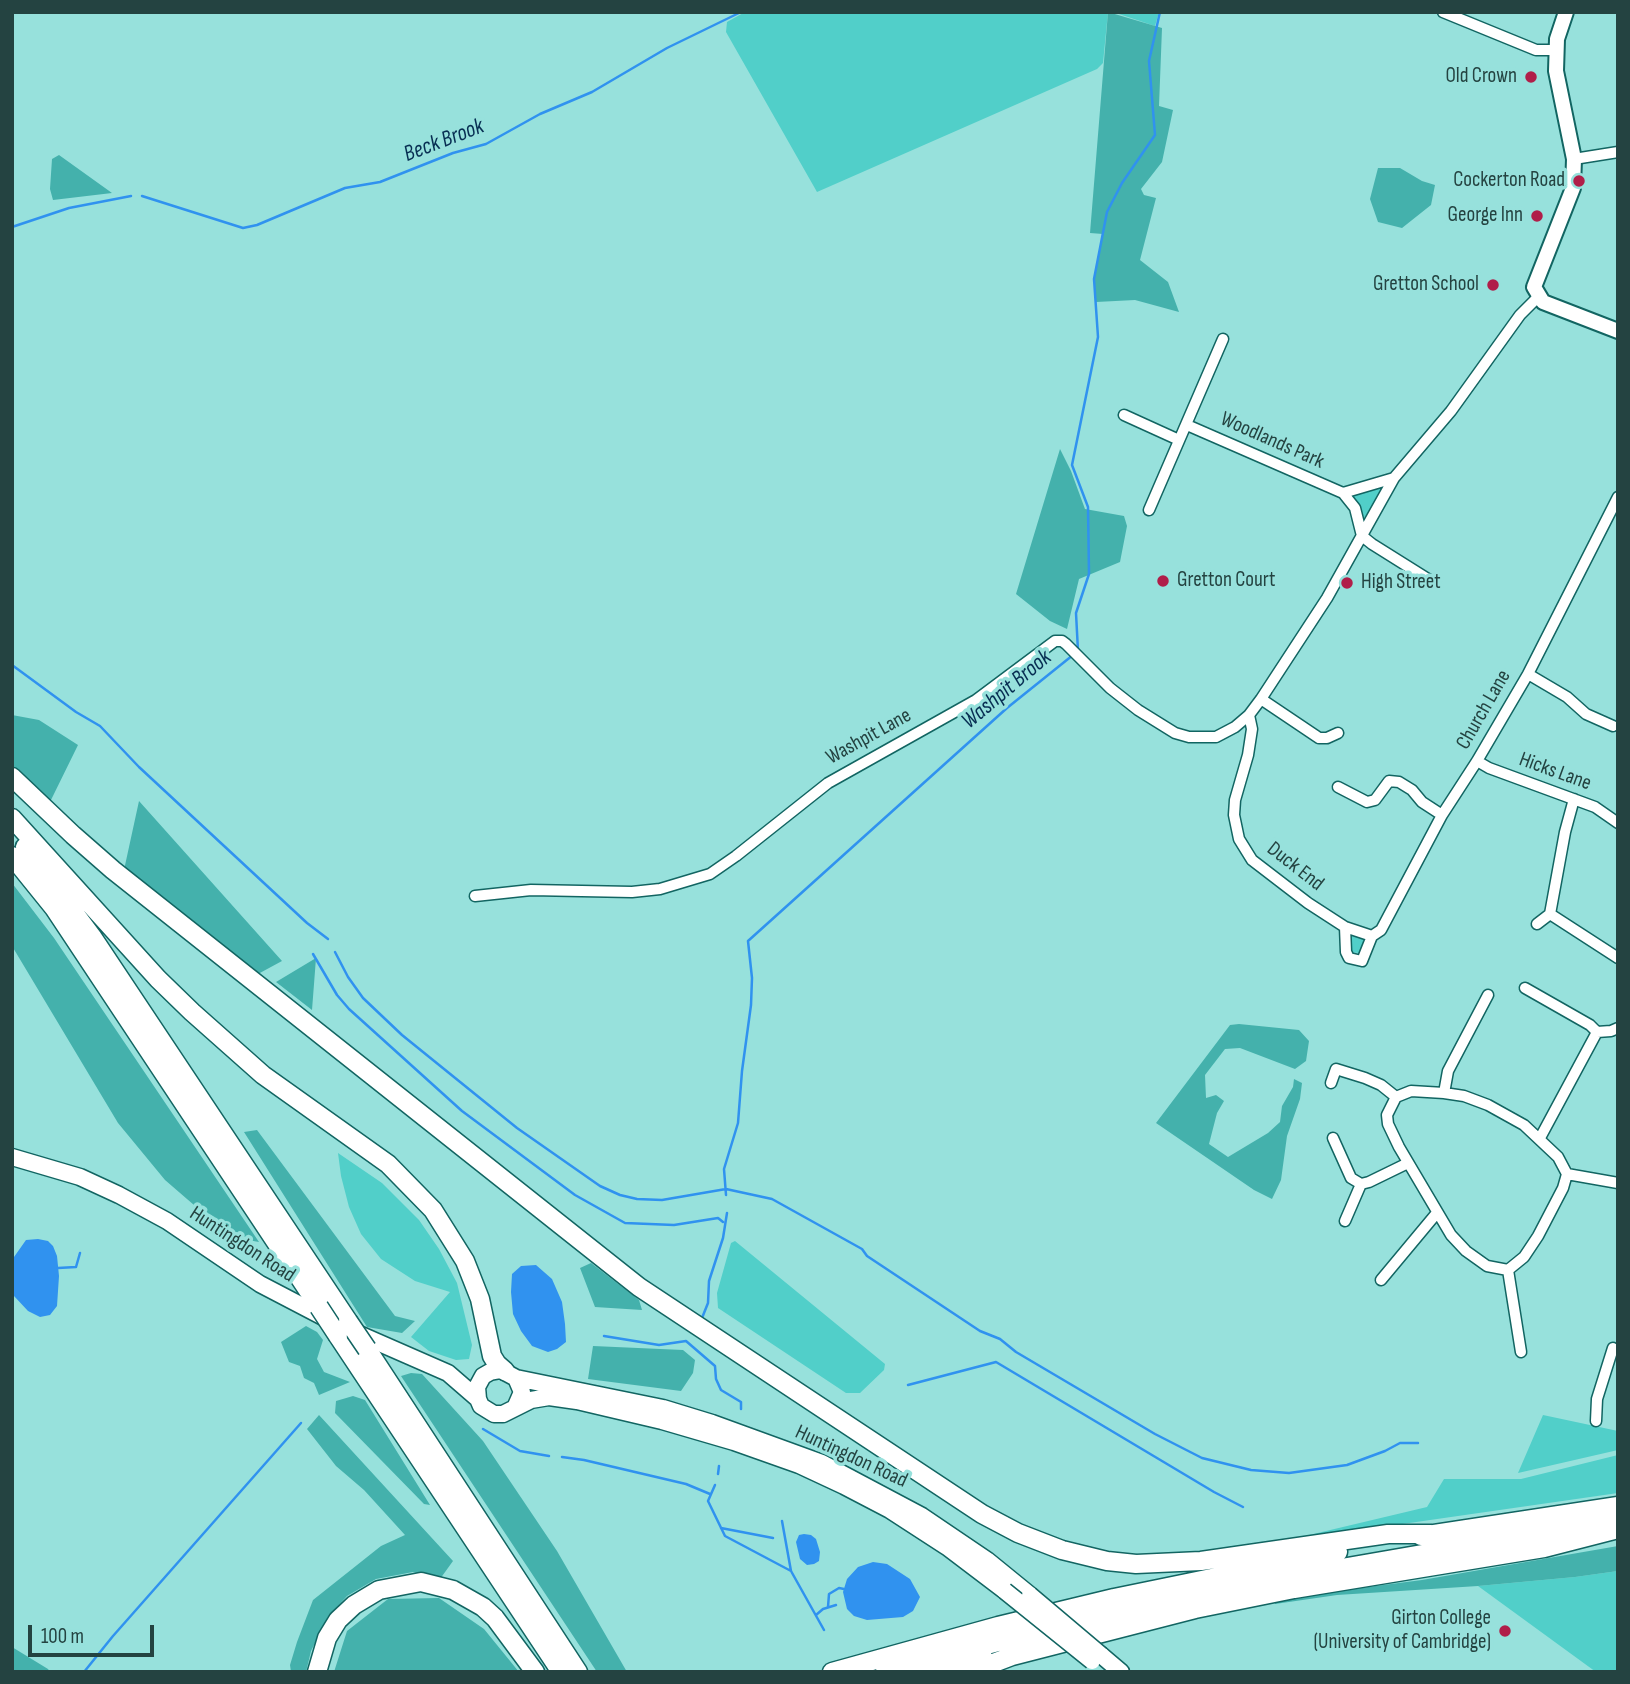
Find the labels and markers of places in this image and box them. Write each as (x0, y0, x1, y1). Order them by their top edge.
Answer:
place label: Old Crown (1445, 64, 1517, 90)
marker: Old Crown (1523, 69, 1539, 85)
place label: Cockerton Road (1453, 168, 1565, 194)
marker: Cockerton Road (1571, 173, 1587, 189)
place label: George Inn (1448, 203, 1523, 229)
marker: George Inn (1529, 208, 1545, 224)
place label: Gretton School (1373, 272, 1479, 298)
marker: Gretton School (1485, 277, 1501, 293)
place label: Gretton Court (1177, 568, 1275, 594)
place label: High Street (1361, 570, 1441, 596)
marker: Gretton Court (1155, 573, 1171, 589)
marker: High Street (1339, 575, 1355, 591)
place label: Girton College (University of Cambridge) (1314, 1606, 1491, 1656)
marker: Girton College (University of Cambridge) (1497, 1623, 1513, 1639)

